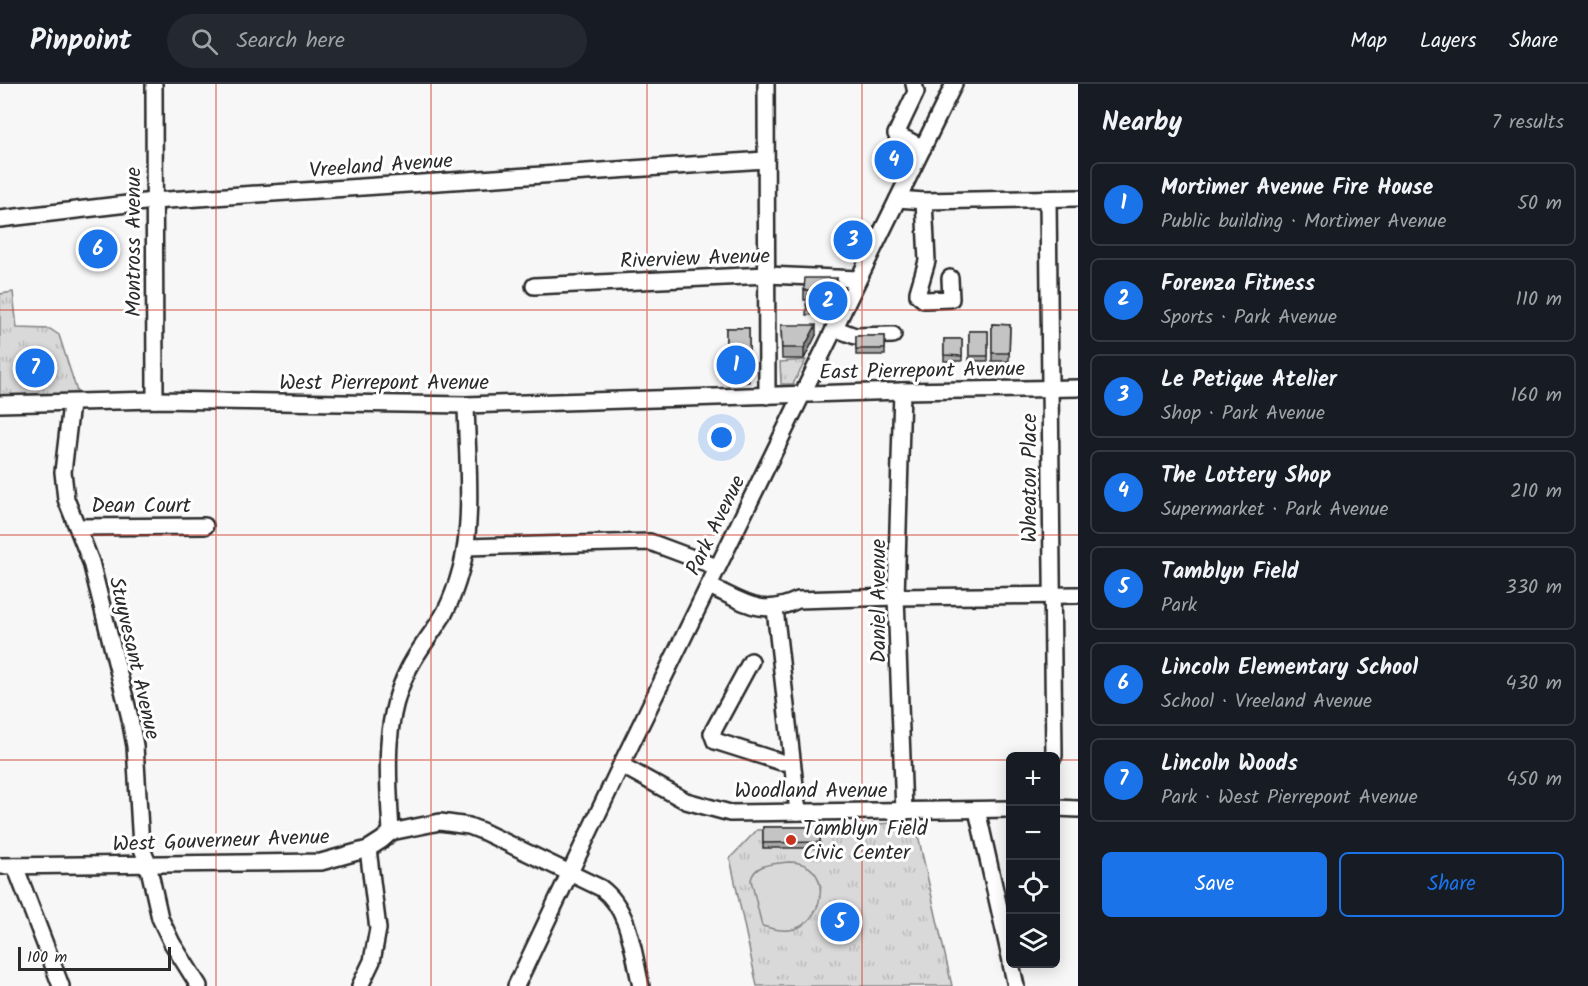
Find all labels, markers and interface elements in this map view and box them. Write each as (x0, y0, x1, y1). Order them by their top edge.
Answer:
search box (167, 14, 587, 68)
text: Pinpoint (30, 19, 131, 64)
text: Search here (236, 24, 345, 59)
icon: search (188, 25, 221, 58)
text: Map (1350, 25, 1387, 58)
text: Layers (1420, 25, 1476, 58)
text: Share (1509, 25, 1558, 58)
text: Nearby (1102, 102, 1182, 144)
text: 7 results (1492, 107, 1564, 139)
pin: 4 (874, 138, 914, 182)
street label: Vreeland Avenue (308, 145, 455, 188)
street label: Montross Avenue (118, 166, 151, 317)
text: Mortimer Avenue Fire House (1161, 171, 1433, 206)
text: 1 (1120, 188, 1127, 220)
text: 50 m (1517, 188, 1562, 220)
text: Public building · Mortimer Avenue (1161, 206, 1446, 238)
pin: 3 (834, 218, 872, 262)
pin: 6 (78, 226, 118, 272)
street label: Riverview Avenue (619, 240, 771, 279)
text: Forenza Fitness (1161, 267, 1315, 302)
pin: 2 (808, 278, 848, 324)
text: 2 (1118, 284, 1129, 316)
text: 110 m (1516, 284, 1562, 316)
text: Sports · Park Avenue (1161, 302, 1337, 334)
pin: 1 (716, 342, 756, 388)
pin: 7 (15, 346, 54, 390)
street label: East Pierrepont Avenue (819, 353, 1026, 390)
text: Le Petique Atelier (1161, 363, 1337, 398)
street label: West Pierrepont Avenue (279, 367, 489, 400)
text: 3 (1118, 380, 1129, 412)
text: 160 m (1511, 380, 1562, 412)
text: Shop · Park Avenue (1161, 398, 1325, 430)
street label: Wheaton Place (1014, 413, 1047, 543)
your location (707, 423, 736, 452)
text: The Lottery Shop (1161, 459, 1331, 494)
street label: Park Avenue (678, 469, 755, 582)
text: 4 (1118, 476, 1129, 508)
text: 210 m (1510, 476, 1562, 508)
street label: Dean Court (91, 490, 192, 523)
text: Supermarket · Park Avenue (1161, 494, 1388, 526)
street label: Daniel Avenue (863, 538, 896, 663)
text: Tamblyn Field (1161, 555, 1299, 590)
text: 5 (1118, 572, 1129, 604)
text: 330 m (1505, 572, 1562, 604)
street label: Stuyvesant Avenue (99, 574, 168, 743)
text: Park (1161, 590, 1197, 622)
text: Lincoln Elementary School (1161, 651, 1418, 686)
text: 6 (1118, 668, 1129, 700)
text: 430 m (1506, 668, 1562, 700)
text: School · Vreeland Avenue (1161, 686, 1372, 718)
text: Lincoln Woods (1161, 747, 1298, 782)
map controls (1006, 752, 1060, 968)
button: + (1006, 752, 1060, 806)
text: 7 (1119, 764, 1128, 796)
text: 450 m (1506, 764, 1562, 796)
street label: Woodland Avenue (735, 775, 888, 808)
text: Park · West Pierrepont Avenue (1161, 782, 1418, 814)
button: − (1006, 806, 1060, 860)
place label: Tamblyn Field Civic Center (803, 813, 928, 870)
street label: West Gouverneur Avenue (112, 821, 331, 862)
marker: Tamblyn Field Civic Center (784, 833, 798, 847)
button: Save (1102, 852, 1327, 917)
button: Share (1339, 852, 1564, 917)
button: locate (1006, 860, 1060, 914)
pin: 5 (820, 900, 860, 944)
button: layers (1006, 914, 1060, 968)
scale bar (18, 944, 171, 972)
text: 100 m (27, 945, 67, 970)

